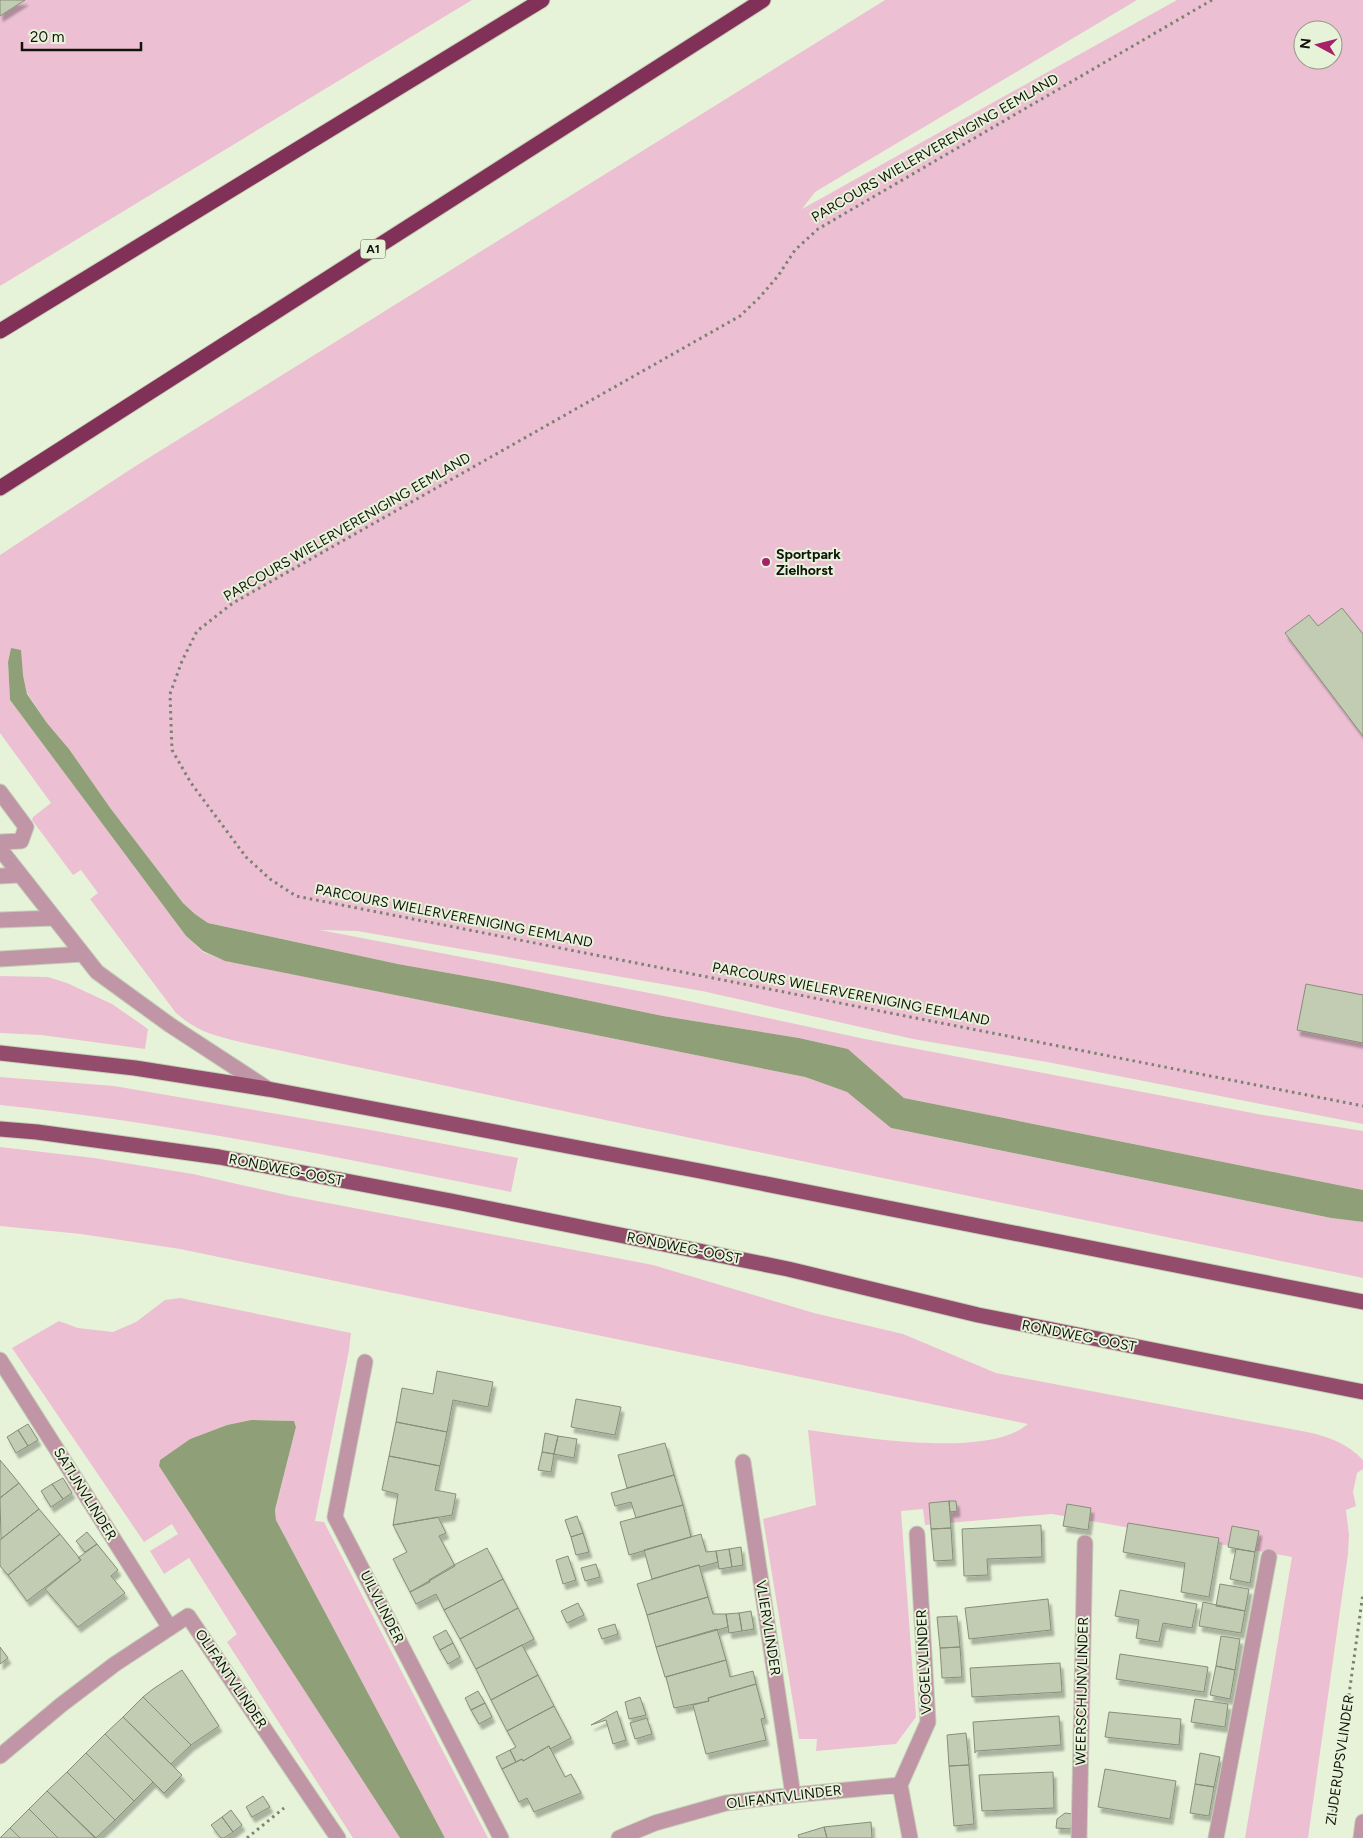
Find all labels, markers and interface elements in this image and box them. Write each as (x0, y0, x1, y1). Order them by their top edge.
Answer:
scale bar (22, 20, 141, 52)
north arrow (1293, 20, 1343, 70)
text: 20 m (30, 28, 64, 46)
text: N (1296, 37, 1315, 50)
street label: PARCOURS WIELERVERENIGING EEMLAND (808, 70, 1062, 226)
road number: A1 (360, 240, 386, 258)
street label: PARCOURS WIELERVERENIGING EEMLAND (220, 449, 474, 605)
place label: Sportpark Zielhorst (776, 546, 841, 579)
marker: Sportpark Zielhorst (760, 556, 772, 568)
street label: PARCOURS WIELERVERENIGING EEMLAND (314, 881, 594, 951)
street label: PARCOURS WIELERVERENIGING EEMLAND (711, 959, 991, 1029)
street label: RONDWEG-OOST (227, 1151, 345, 1189)
street label: RONDWEG-OOST (625, 1229, 743, 1267)
street label: RONDWEG-OOST (1020, 1317, 1138, 1355)
street label: SATIJNVLINDER (50, 1445, 120, 1544)
street label: UILVLINDER (356, 1568, 408, 1646)
street label: VLIERVLINDER (752, 1579, 784, 1677)
street label: VOGELVLINDER (913, 1609, 935, 1715)
street label: WEERSCHIJNVLINDER (1072, 1617, 1092, 1765)
street label: OLIFANTVLINDER (192, 1626, 271, 1732)
street label: ZIJDERUPSVLINDER (1322, 1693, 1358, 1826)
street label: OLIFANTVLINDER (725, 1781, 843, 1812)

